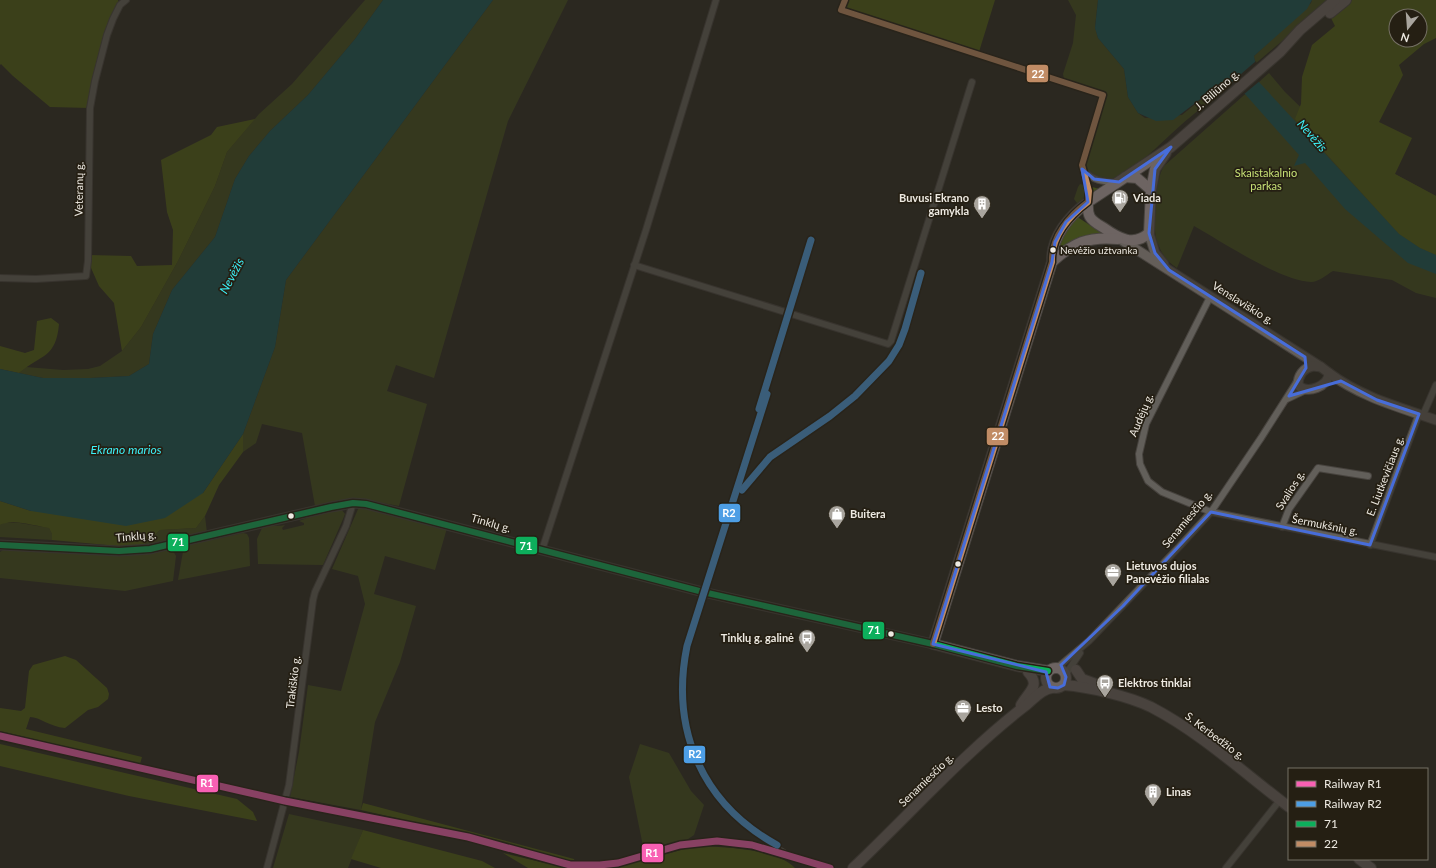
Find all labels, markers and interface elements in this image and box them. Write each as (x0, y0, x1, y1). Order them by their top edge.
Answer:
north arrow (1388, 8, 1428, 48)
text: N (1399, 31, 1411, 45)
line badge: 22 (1026, 64, 1049, 83)
text: 22 (1032, 67, 1044, 80)
street label: J. Biliūno g. (1192, 67, 1241, 112)
water label: Nevėžis (1294, 116, 1331, 155)
street label: Veteranų g. (72, 161, 85, 217)
park label: Skaistakalnio parkas (1235, 166, 1297, 192)
fuel station icon: Viada (1110, 188, 1130, 213)
place label: Buvusi Ekrano gamykla (899, 191, 969, 217)
place label: Viada (1132, 191, 1161, 204)
building icon: Buvusi Ekrano gamykla (972, 194, 992, 219)
place label: Nevėžio užtvanka (1060, 244, 1137, 256)
marker: Nevėžio užtvanka (1048, 245, 1058, 255)
water label: Nevėžis (216, 255, 247, 296)
street label: Venslaviškio g. (1210, 279, 1276, 327)
street label: Audėjų g. (1126, 391, 1155, 438)
line badge: 22 (986, 427, 1009, 446)
text: 22 (992, 429, 1004, 442)
street label: E. Liutkevičiaus g. (1363, 434, 1406, 518)
water label: Ekrano marios (91, 442, 162, 457)
street label: Svalios g. (1272, 468, 1307, 512)
street label: Senamiesčio g. (1159, 487, 1214, 550)
line badge: R2 (718, 503, 741, 523)
shop icon: Buitera (827, 504, 847, 529)
text: R2 (722, 506, 736, 519)
place label: Buitera (850, 507, 886, 520)
unlabelled marker (286, 511, 296, 521)
street label: Tinklų g. (470, 511, 512, 534)
street label: Šermukšnių g. (1291, 512, 1359, 537)
street label: Tinklų g. (115, 527, 157, 544)
line badge: 71 (167, 533, 189, 552)
text: 71 (172, 535, 184, 548)
line badge: 71 (515, 536, 538, 555)
text: 71 (520, 539, 532, 552)
unlabelled marker (953, 559, 963, 569)
place label: Lietuvos dujos Panevėžio filialas (1126, 559, 1210, 585)
office icon: Lietuvos dujos Panevėžio filialas (1103, 562, 1123, 587)
line badge: 71 (862, 621, 885, 640)
text: 71 (868, 623, 880, 636)
bus stop icon: Tinklų g. galinė (797, 628, 817, 653)
unlabelled marker (886, 629, 896, 639)
place label: Tinklų g. galinė (721, 631, 794, 644)
street label: Trakiškio g. (283, 655, 302, 709)
bus stop icon: Elektros tinklai (1095, 673, 1115, 698)
place label: Elektros tinklai (1118, 676, 1191, 689)
office icon: Lesto (953, 698, 973, 723)
place label: Lesto (976, 701, 1003, 714)
street label: S. Kerbedžio g. (1183, 709, 1248, 762)
line badge: R2 (683, 745, 706, 764)
text: R2 (688, 747, 702, 760)
street label: Senamiesčio g. (896, 750, 956, 809)
legend (1288, 768, 1428, 860)
line badge: R1 (196, 774, 219, 793)
text: R1 (200, 776, 214, 789)
text: Railway R1 (1324, 776, 1382, 791)
building icon: Linas (1143, 782, 1163, 807)
place label: Linas (1166, 785, 1191, 798)
text: Railway R2 (1324, 796, 1382, 811)
text: 71 (1324, 816, 1338, 831)
text: 22 (1324, 836, 1338, 851)
line badge: R1 (641, 843, 664, 863)
text: R1 (645, 846, 659, 859)

